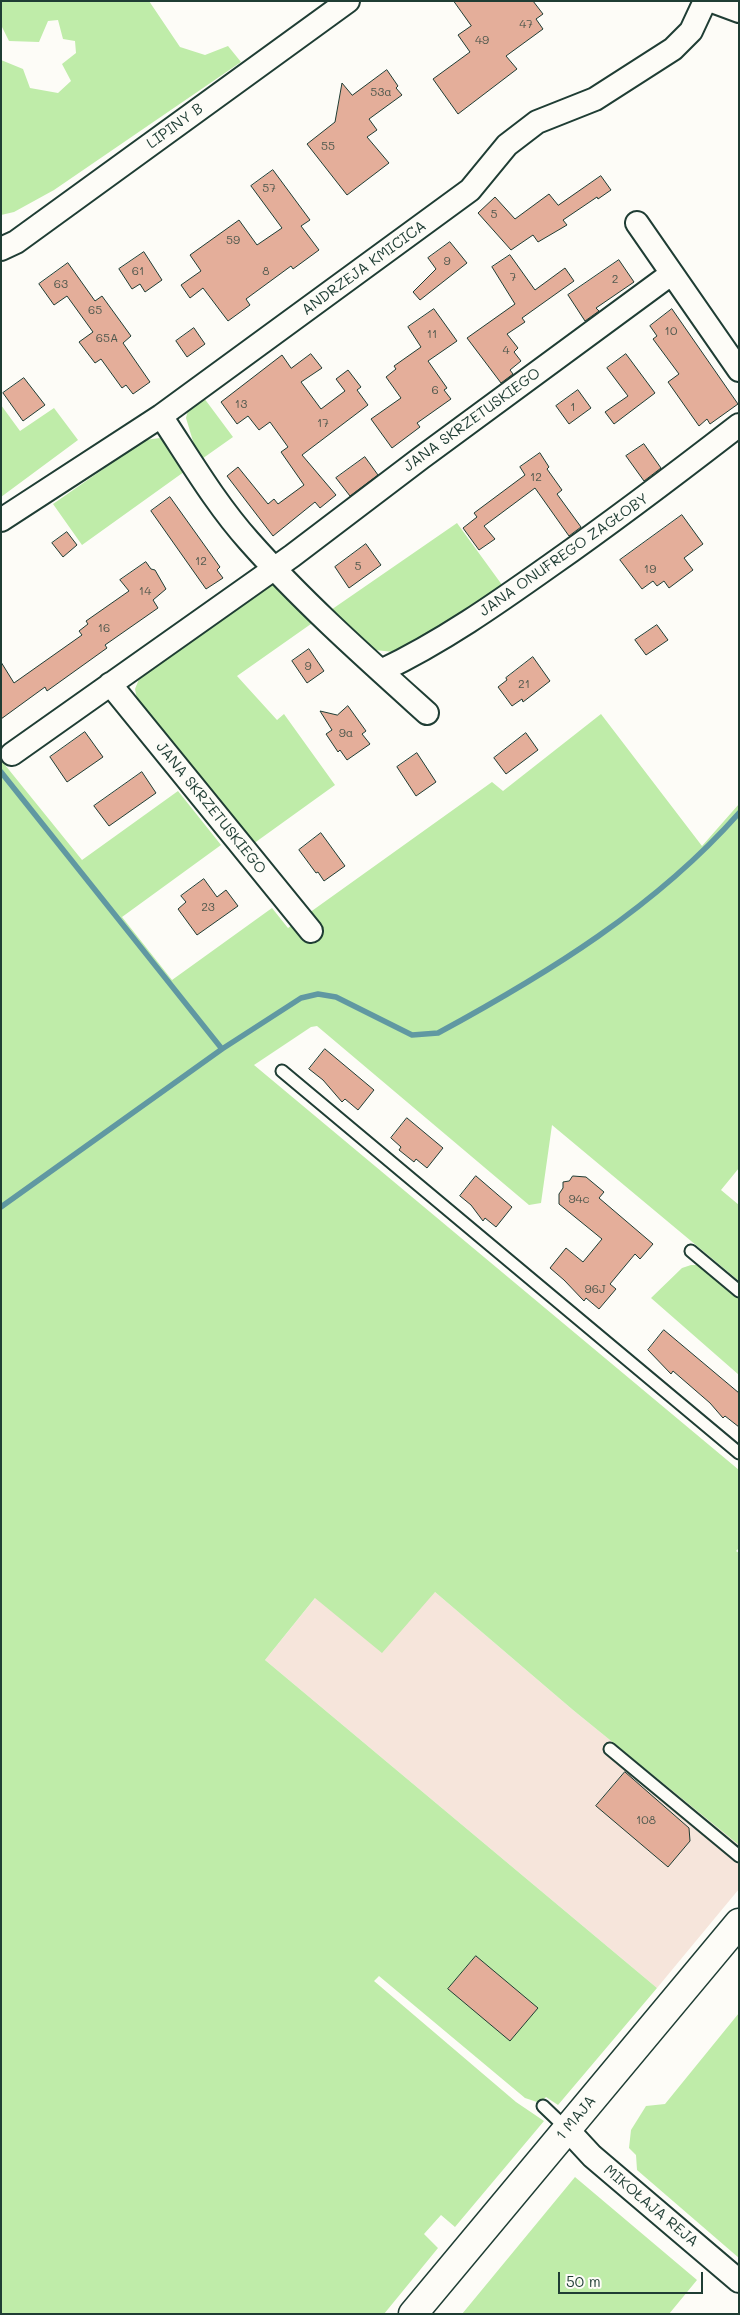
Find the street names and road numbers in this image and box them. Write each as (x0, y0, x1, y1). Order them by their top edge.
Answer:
street label: LIPINY B (143, 100, 207, 152)
street label: ANDRZEJA KMICICA (298, 217, 430, 319)
street label: JANA SKRZETUSKIEGO (400, 364, 544, 476)
street label: JANA ONUFREGO ZAGŁOBY (476, 490, 652, 620)
street label: JANA SKRZETUSKIEGO (152, 738, 270, 878)
street label: 1 MAJA (552, 2092, 600, 2144)
street label: MIKOŁAJA REJA (600, 2161, 702, 2251)

